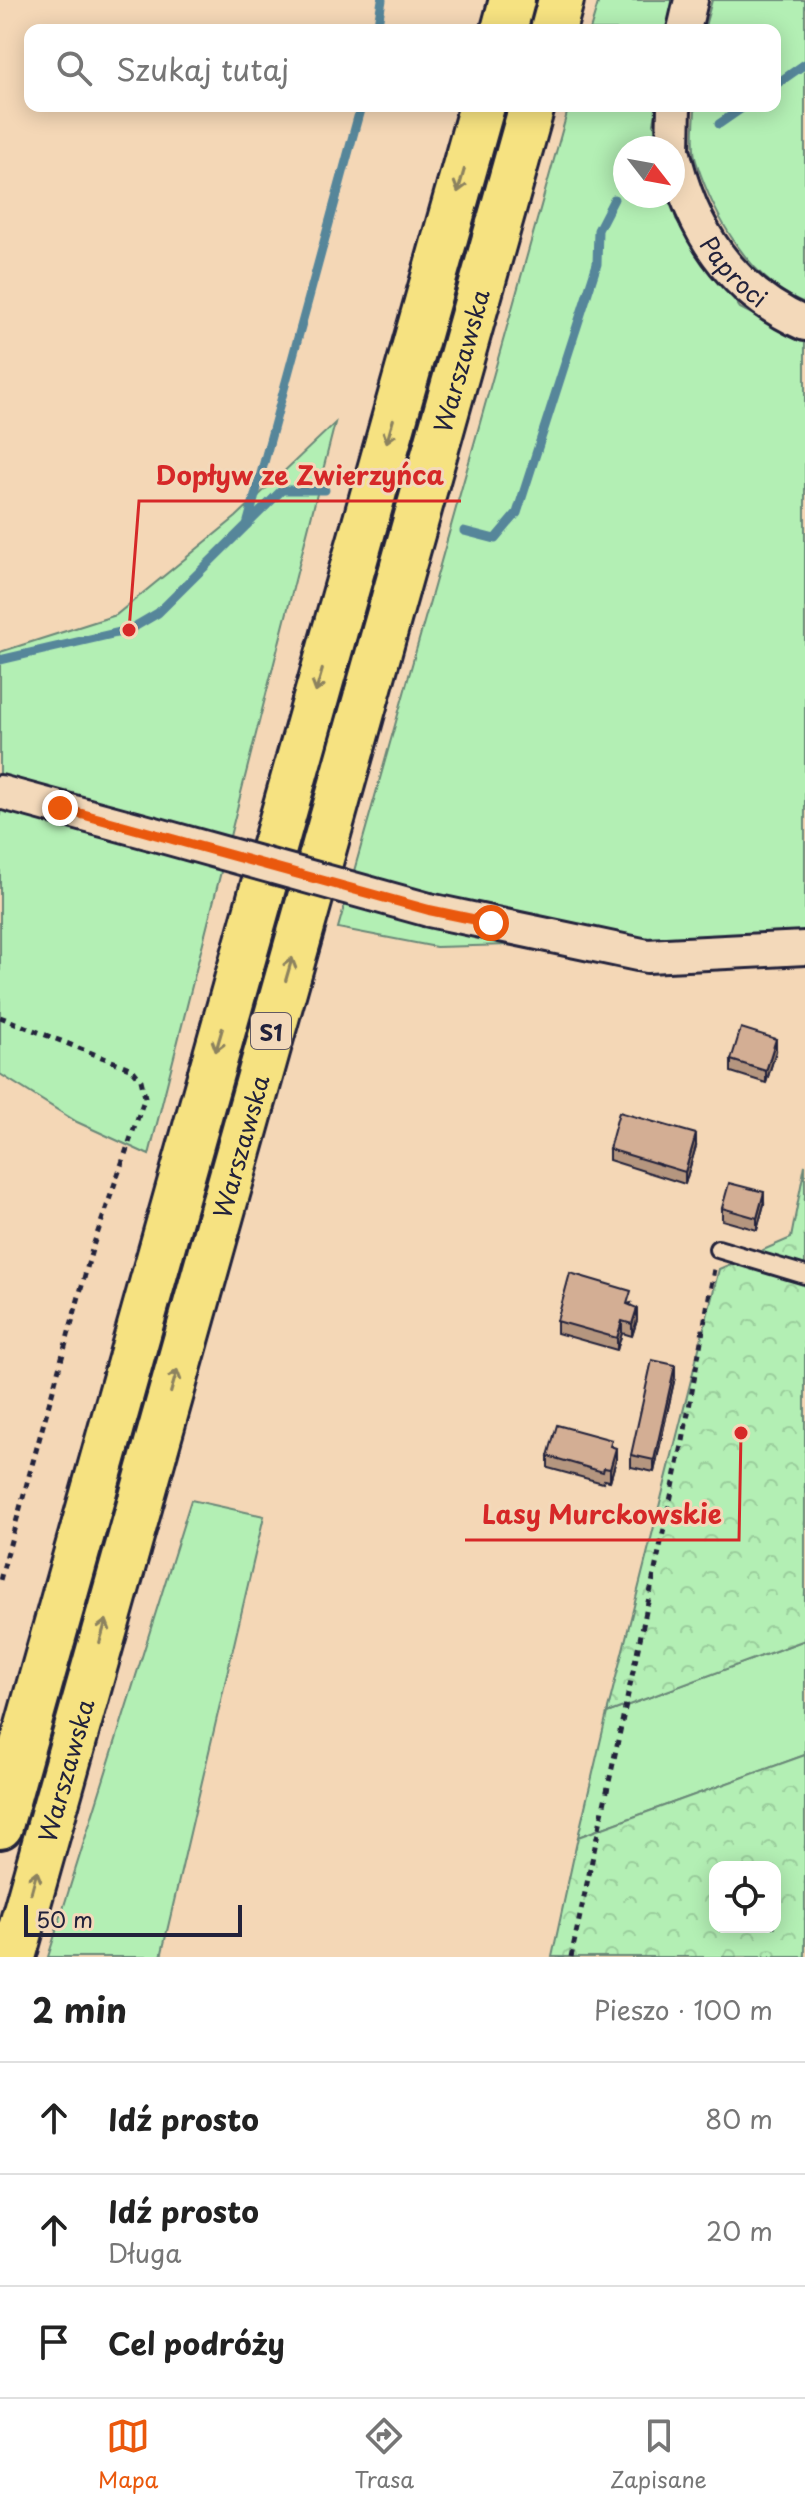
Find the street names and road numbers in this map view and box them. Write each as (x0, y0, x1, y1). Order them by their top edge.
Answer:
street label: Paproci (692, 229, 775, 316)
street label: Warszawska (423, 285, 498, 436)
road number: S1 (251, 1013, 291, 1049)
street label: Warszawska (203, 1071, 278, 1222)
street label: Warszawska (28, 1694, 103, 1846)

